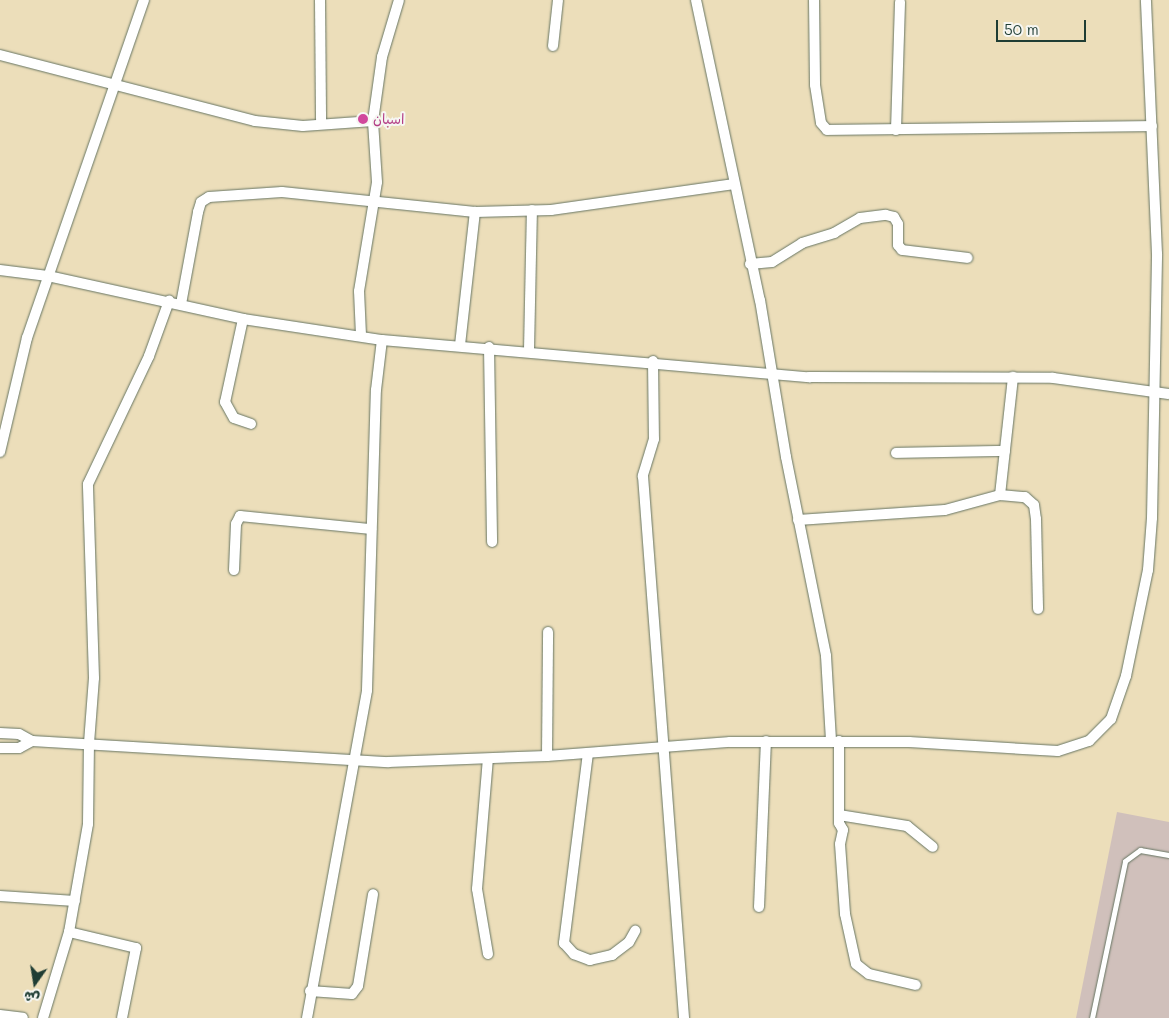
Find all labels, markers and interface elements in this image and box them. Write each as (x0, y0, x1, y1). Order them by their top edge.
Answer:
scale bar (999, 10, 1089, 42)
text: 50 m (1004, 19, 1039, 39)
place label: اسبان (373, 111, 404, 127)
marker: اسبان (357, 113, 369, 125)
north arrow (10, 958, 60, 1008)
text: ش (22, 987, 41, 1009)

